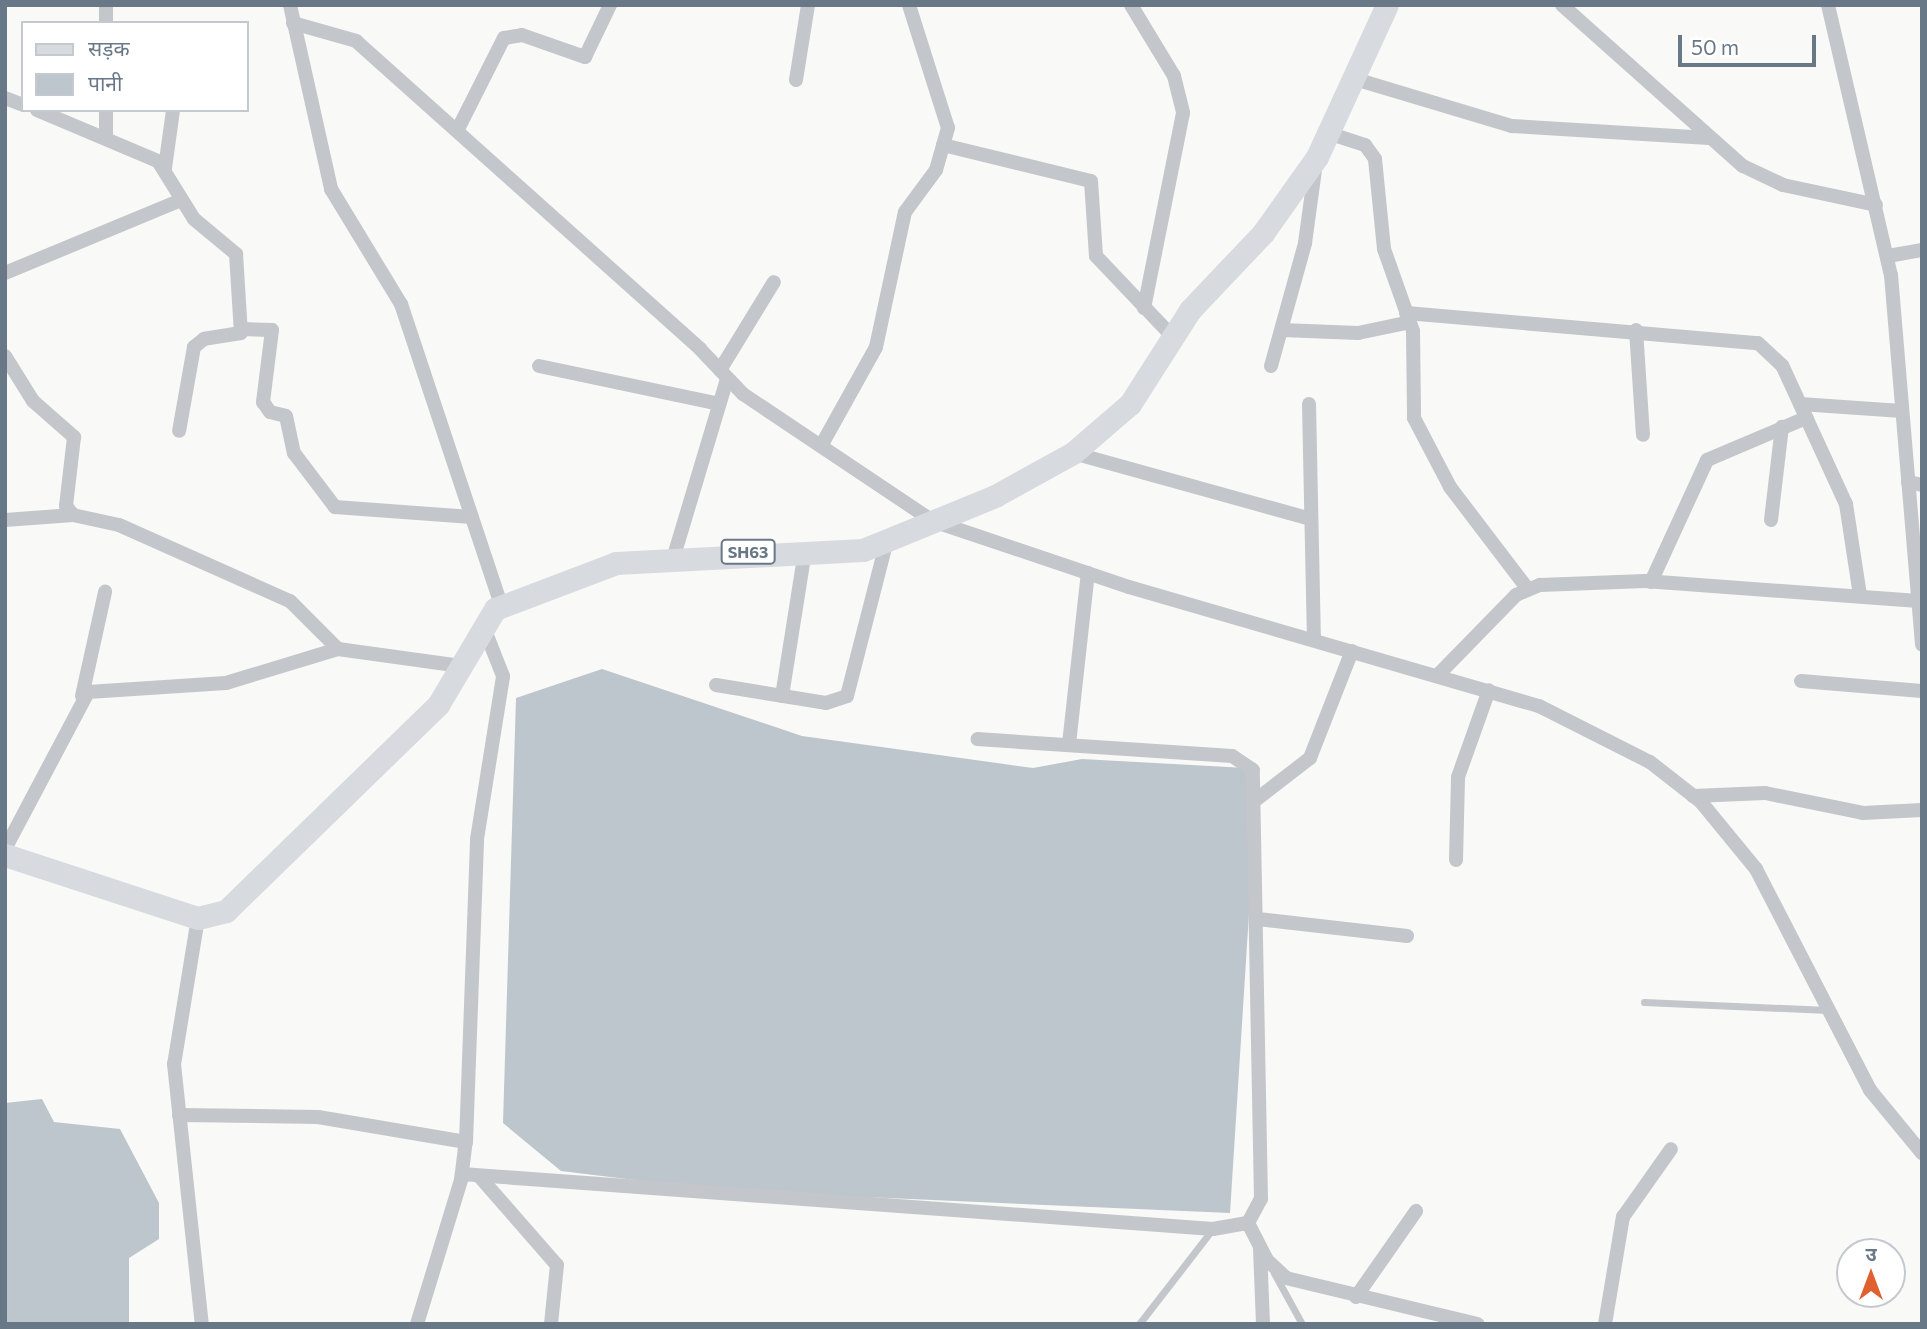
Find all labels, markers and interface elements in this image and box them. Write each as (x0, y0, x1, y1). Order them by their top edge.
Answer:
legend (21, 21, 248, 112)
scale bar (1682, 21, 1820, 65)
text: 50 m (1691, 34, 1739, 59)
text: सड़क (88, 35, 130, 60)
text: पानी (88, 70, 122, 95)
road number: SH63 (720, 540, 776, 565)
north arrow (1836, 1238, 1906, 1308)
text: उ (1865, 1242, 1877, 1265)

